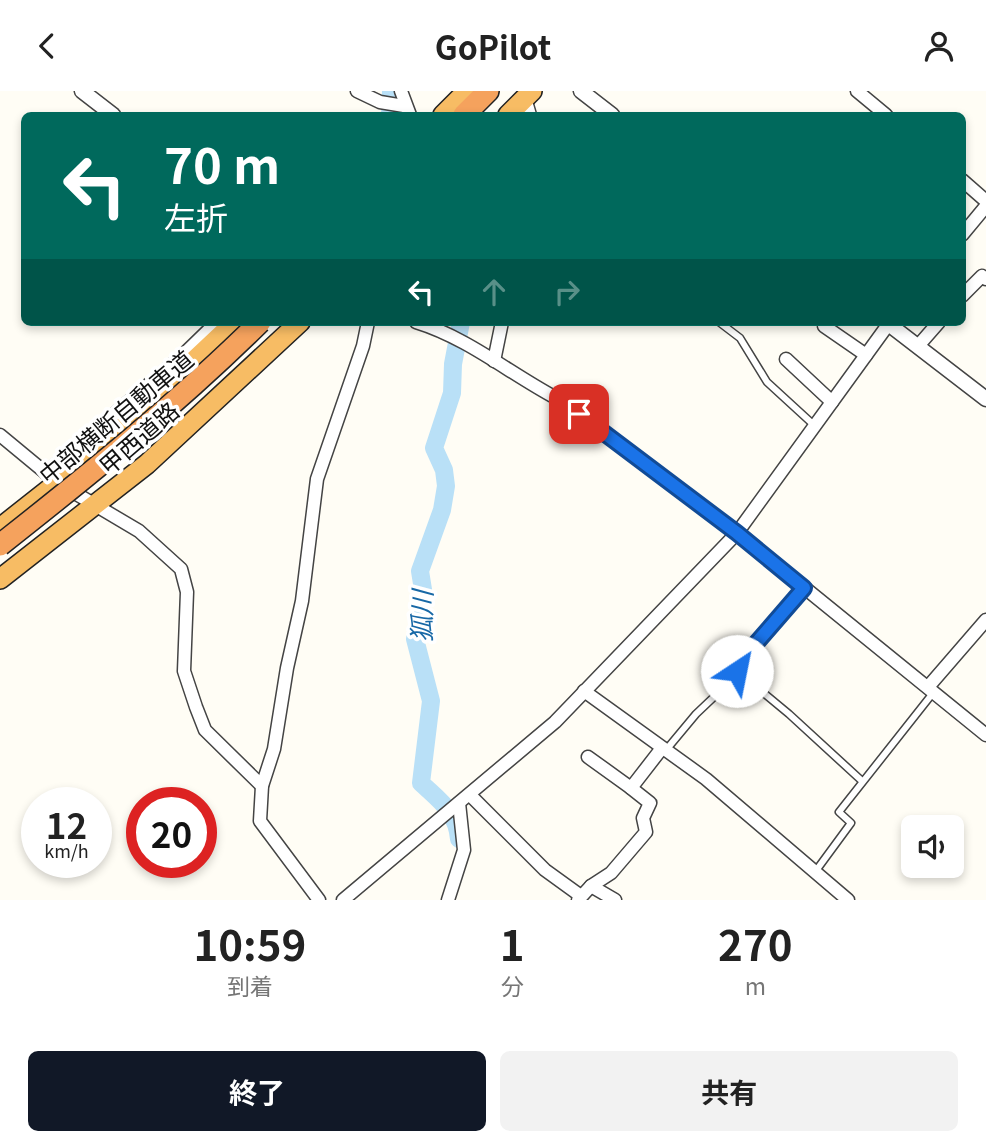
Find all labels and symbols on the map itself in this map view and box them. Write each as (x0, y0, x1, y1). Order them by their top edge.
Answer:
street label: 中部横断自動車道 (30, 341, 200, 491)
pin (549, 384, 609, 444)
street label: 甲西道路 (90, 392, 186, 482)
water label: 狐川 (401, 587, 439, 642)
position arrow (700, 634, 774, 708)
speed limit sign: 20 (126, 787, 217, 878)

